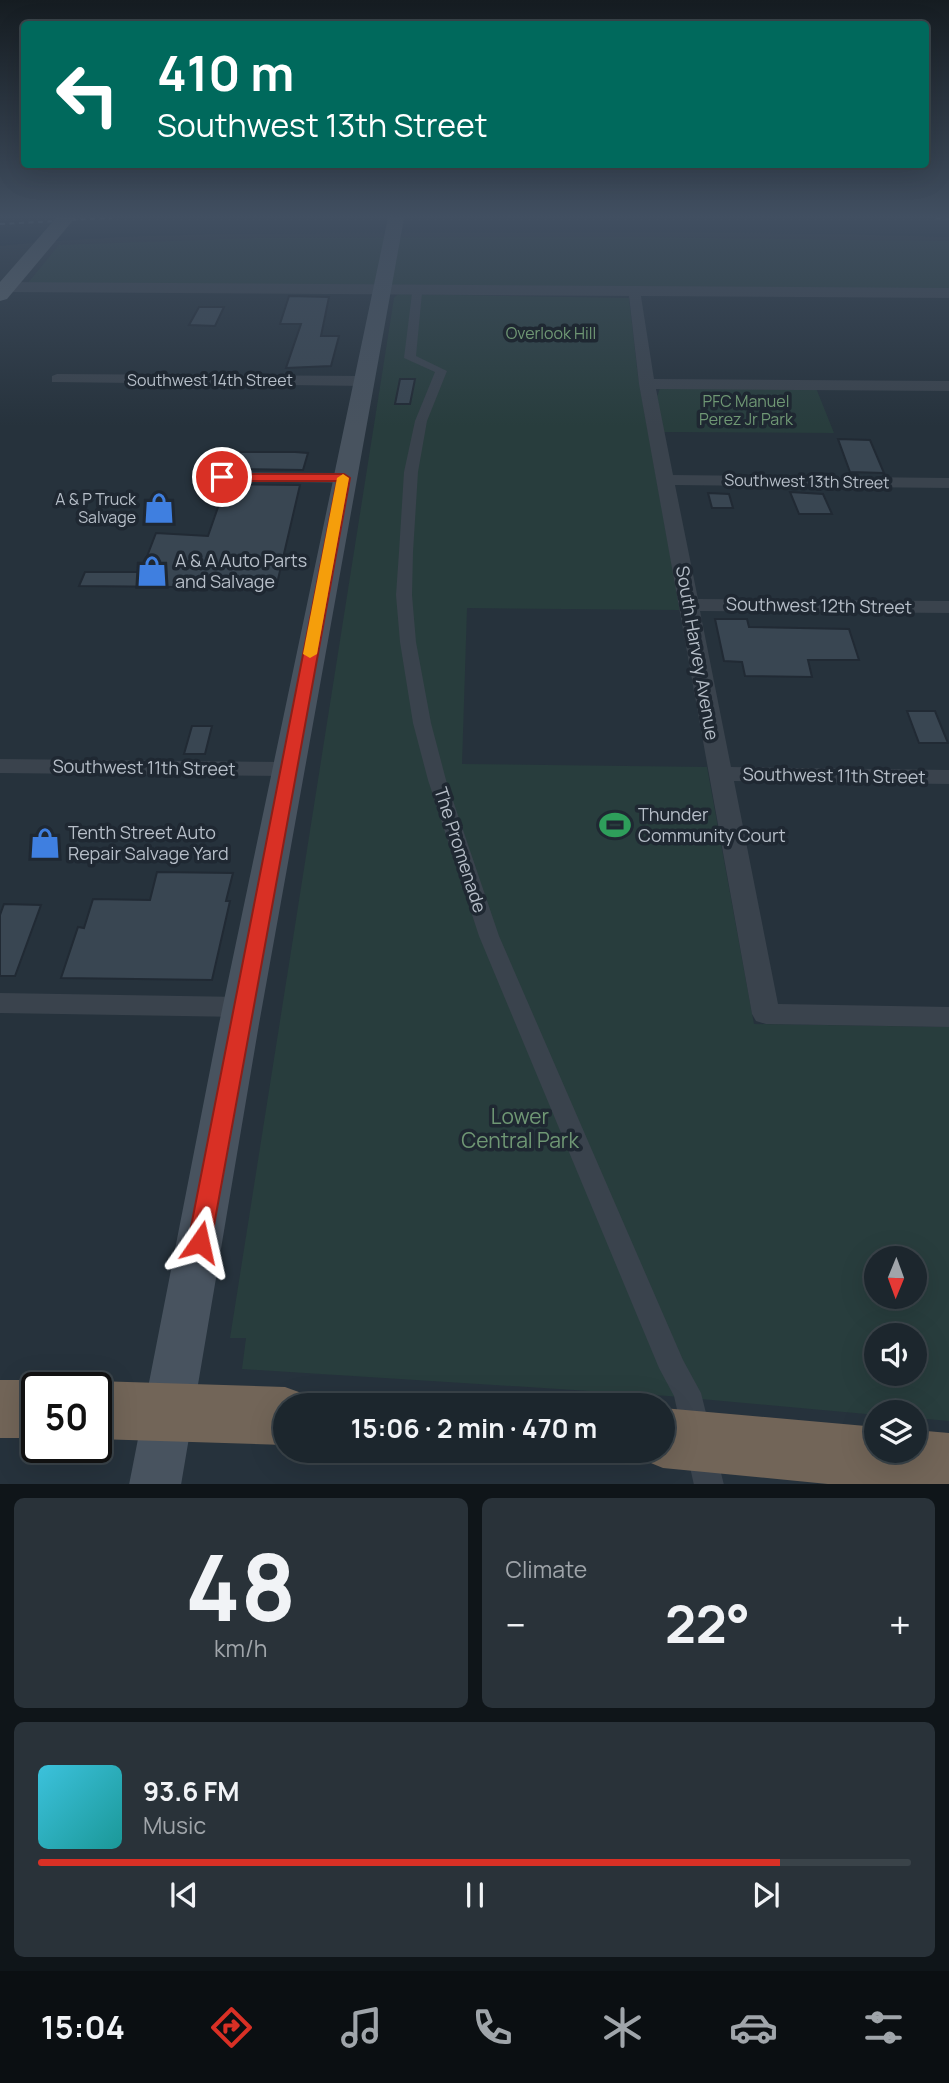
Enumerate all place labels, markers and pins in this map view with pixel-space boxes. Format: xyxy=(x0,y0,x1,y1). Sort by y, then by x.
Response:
pin xyxy=(192,447,252,507)
place label: A & P Truck Salvage xyxy=(55,488,137,528)
shop icon: A & P Truck Salvage xyxy=(142,491,176,525)
place label: A & A Auto Parts and Salvage xyxy=(175,548,307,593)
shop icon: A & A Auto Parts and Salvage xyxy=(135,554,169,588)
place label: Thunder Community Court xyxy=(638,802,786,847)
sports icon: Thunder Community Court xyxy=(598,808,632,842)
place label: Tenth Street Auto Repair Salvage Yard xyxy=(68,820,229,865)
shop icon: Tenth Street Auto Repair Salvage Yard xyxy=(28,826,62,860)

